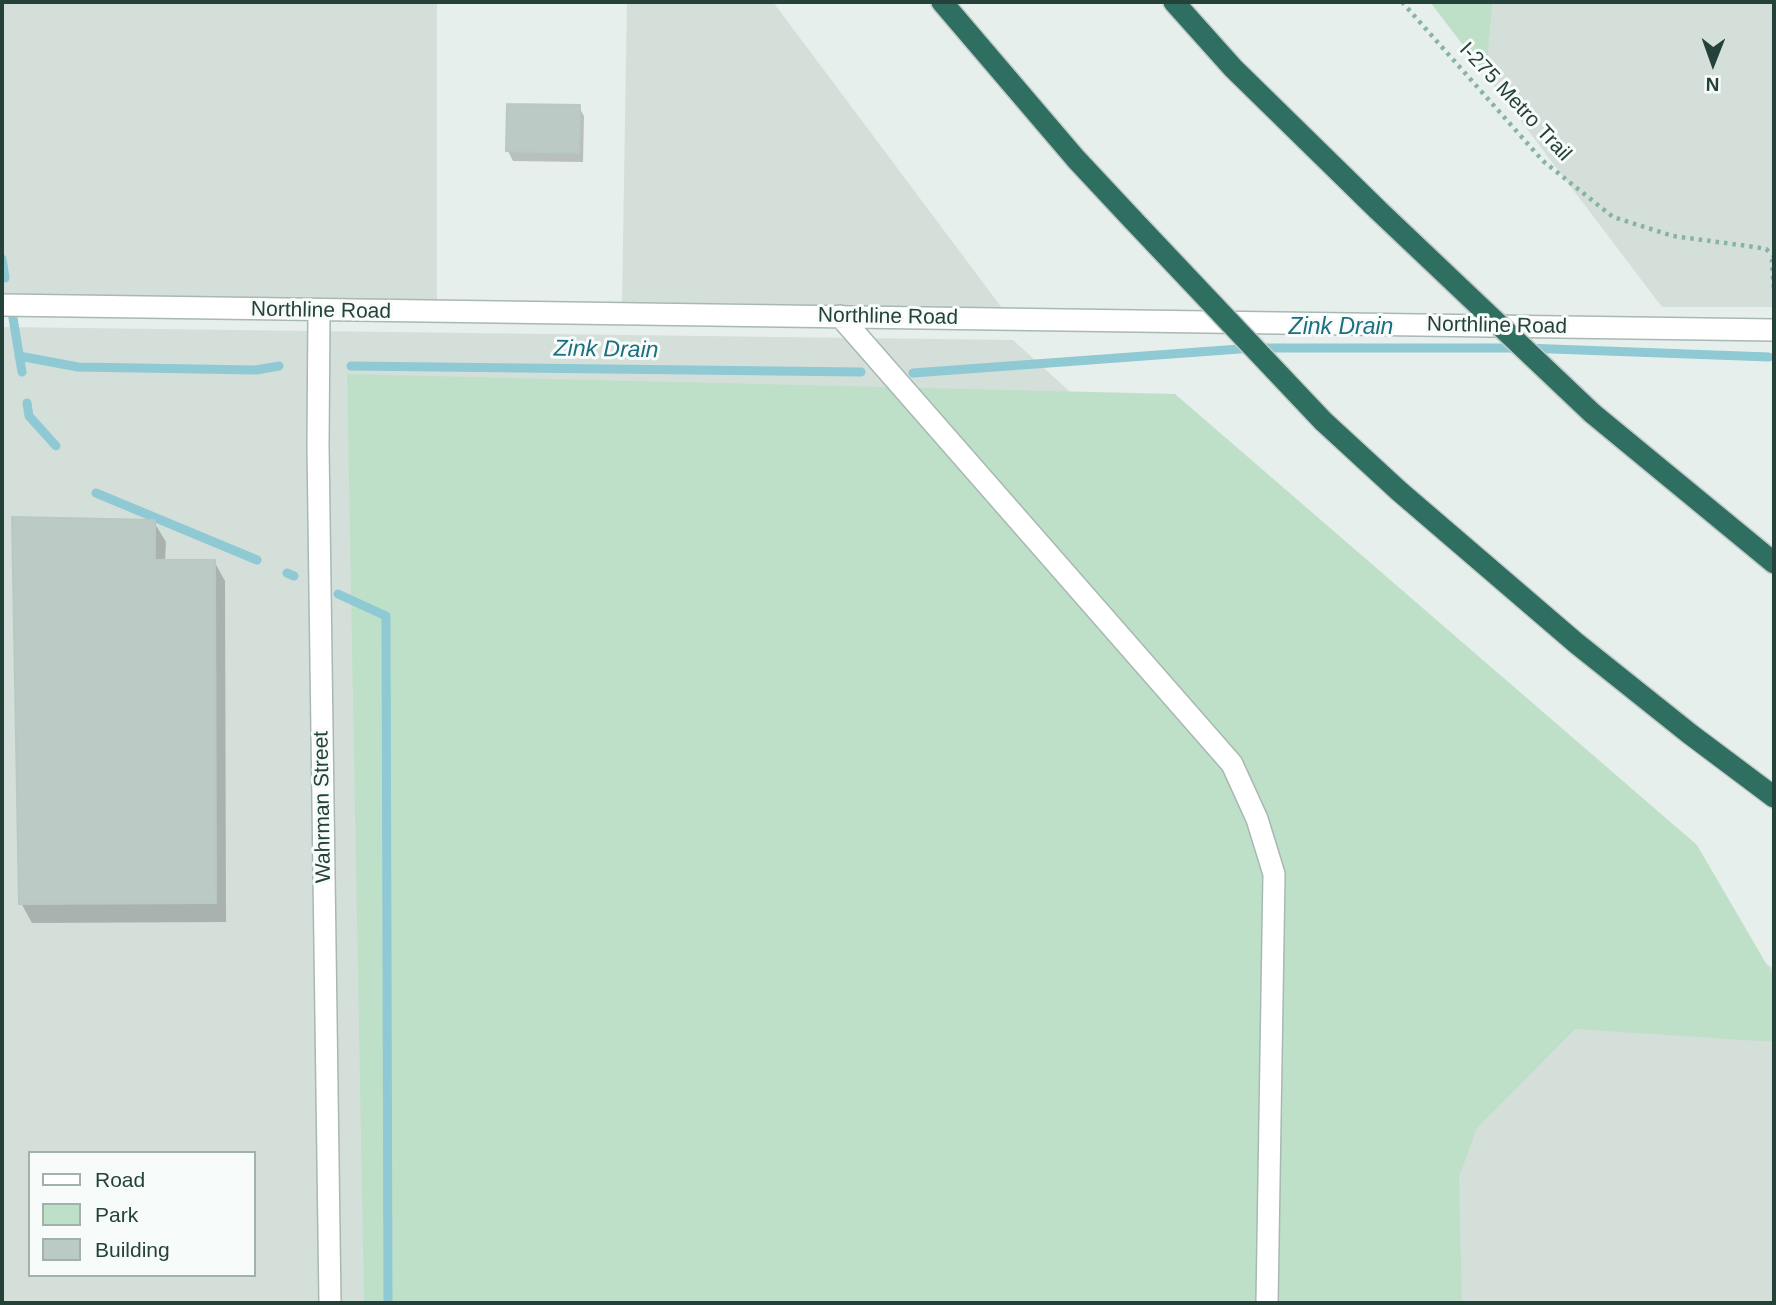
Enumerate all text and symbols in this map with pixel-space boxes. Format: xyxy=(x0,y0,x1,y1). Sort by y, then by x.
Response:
north arrow xyxy=(1678,28,1748,98)
street label: I-275 Metro Trail xyxy=(1454,37,1576,167)
text: N xyxy=(1706,74,1720,95)
street label: Northline Road xyxy=(251,297,391,325)
street label: Northline Road xyxy=(818,303,958,331)
street label: Northline Road xyxy=(1427,312,1567,340)
water label: Zink Drain xyxy=(1289,314,1393,342)
water label: Zink Drain xyxy=(553,335,659,365)
street label: Wahrman Street xyxy=(309,731,337,883)
legend xyxy=(28,1151,256,1277)
text: Road xyxy=(95,1168,145,1191)
text: Park xyxy=(95,1203,138,1226)
text: Building xyxy=(95,1238,170,1261)

